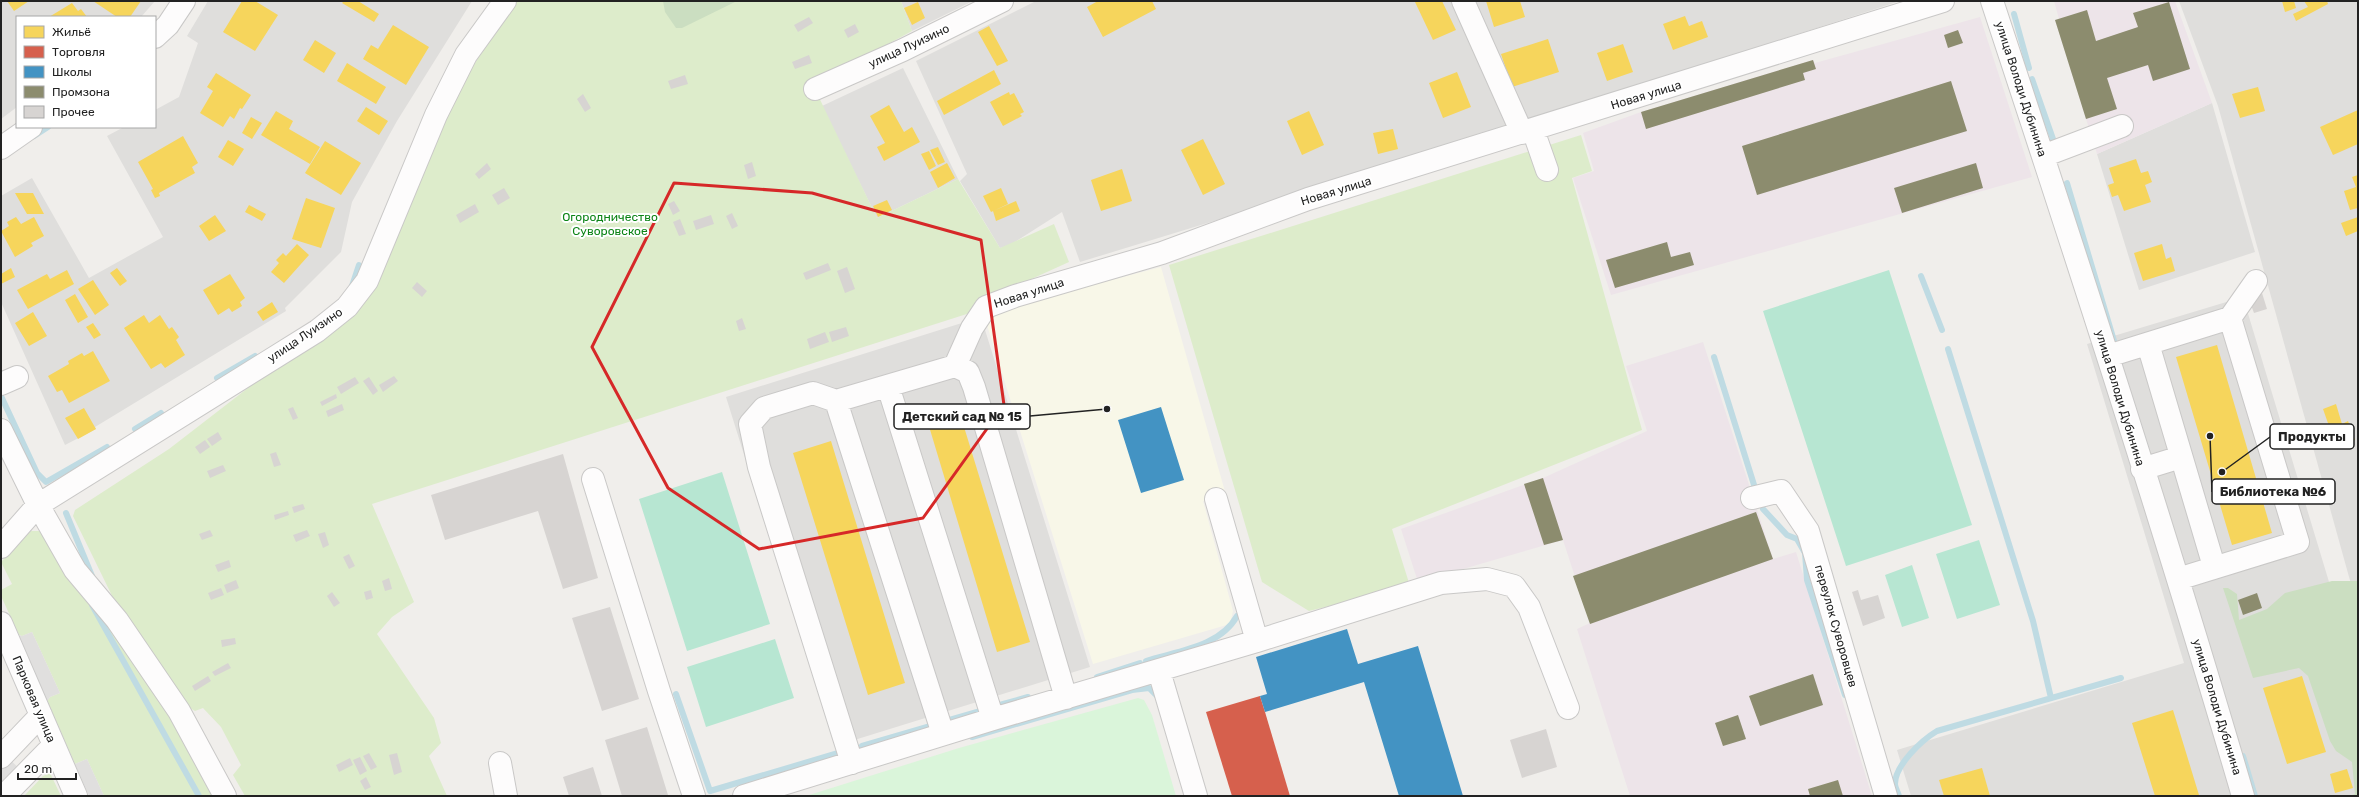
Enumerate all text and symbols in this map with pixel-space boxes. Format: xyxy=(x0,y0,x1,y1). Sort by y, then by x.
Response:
legend xyxy=(16,16,156,128)
street label: улица Володи Дубинина xyxy=(1992,20,2050,158)
street label: улица Луизино xyxy=(866,21,952,71)
text: Жильё xyxy=(52,25,91,39)
text: Торговля xyxy=(52,45,105,59)
text: Школы xyxy=(52,65,92,79)
street label: Новая улица xyxy=(1609,78,1683,112)
text: Промзона xyxy=(52,85,110,99)
text: Прочее xyxy=(52,105,95,119)
street label: Новая улица xyxy=(1299,174,1373,208)
park label: Огородничество Суворовское xyxy=(562,210,658,238)
street label: Новая улица xyxy=(992,275,1066,311)
street label: улица Луизино xyxy=(265,305,345,365)
street label: улица Володи Дубинина xyxy=(2093,328,2147,468)
callout: Детский сад № 15 xyxy=(894,404,1030,429)
text: Детский сад № 15 xyxy=(902,409,1022,424)
callout: Продукты xyxy=(2270,424,2354,449)
text: Продукты xyxy=(2278,429,2346,444)
callout: Библиотека №6 xyxy=(2212,479,2335,504)
text: Библиотека №6 xyxy=(2220,484,2327,499)
street label: переулок Суворовцев xyxy=(1812,563,1860,689)
street label: улица Володи Дубинина xyxy=(2190,637,2244,777)
street label: Парковая улица xyxy=(9,654,59,744)
scale bar xyxy=(18,755,76,781)
text: 20 m xyxy=(24,762,52,776)

